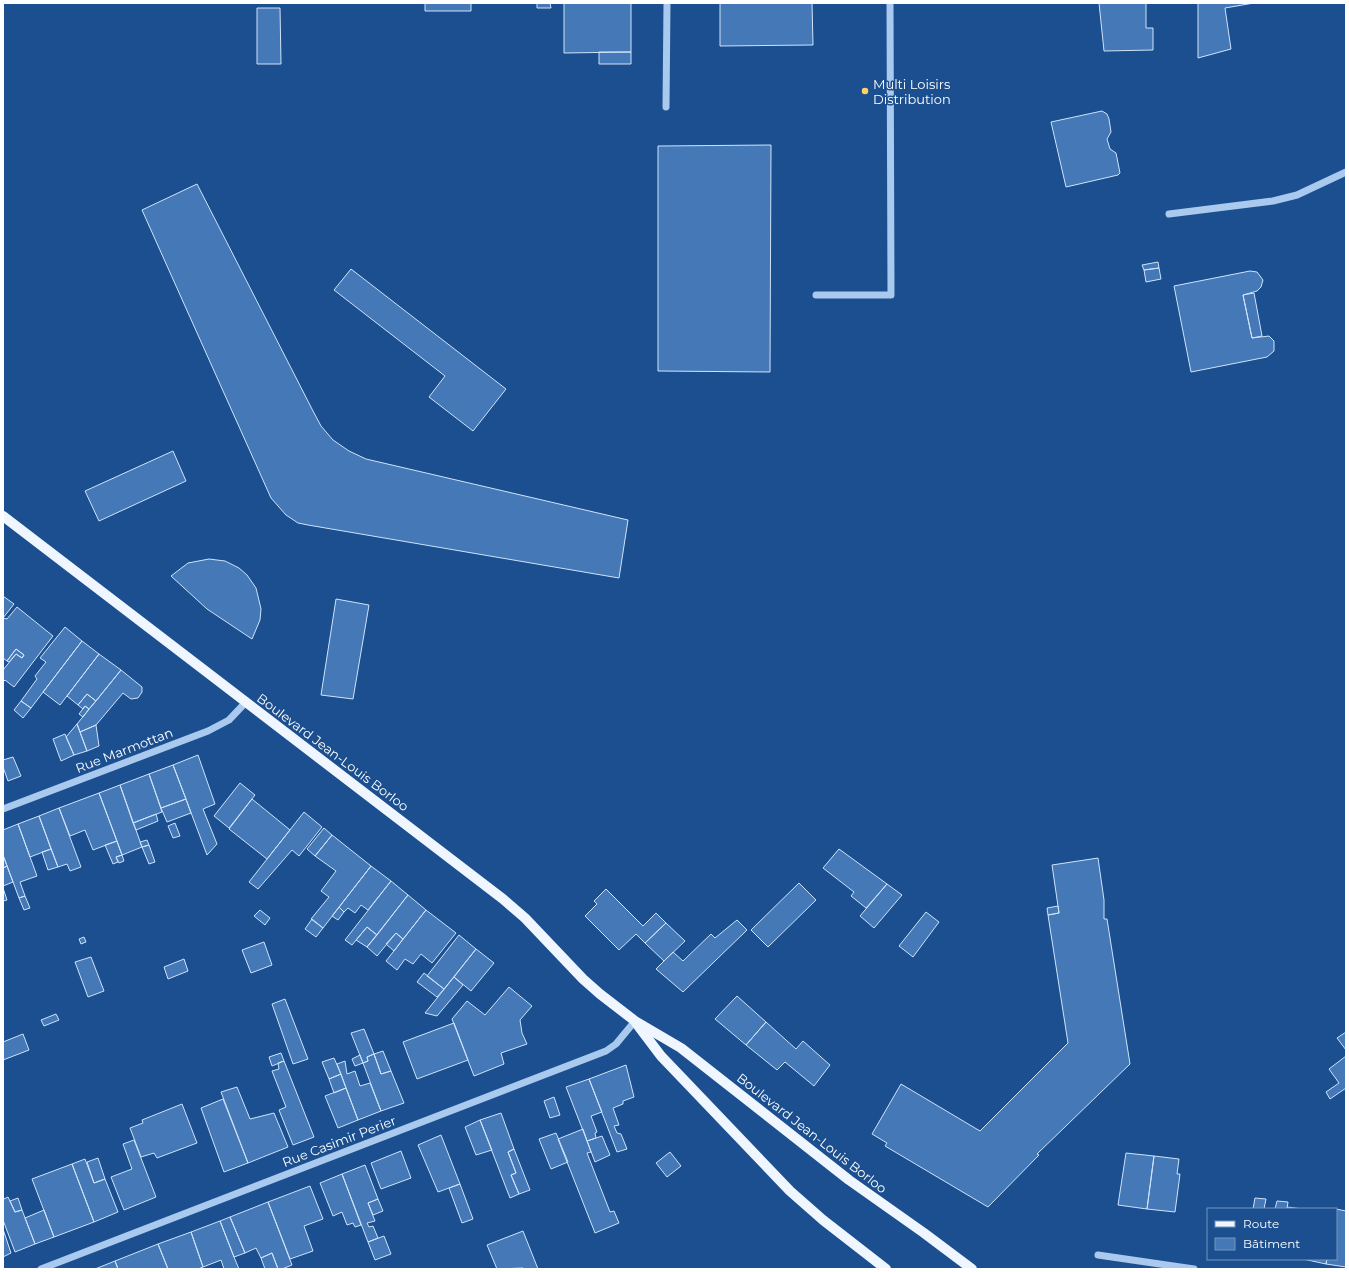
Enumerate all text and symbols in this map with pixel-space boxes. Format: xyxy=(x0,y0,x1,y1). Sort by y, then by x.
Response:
place label: Multi Loisirs Distribution xyxy=(873,76,951,107)
marker: Multi Loisirs Distribution xyxy=(860,86,870,96)
street label: Boulevard Jean-Louis Borloo xyxy=(254,690,412,814)
street label: Rue Marmottan xyxy=(73,724,175,776)
street label: Boulevard Jean-Louis Borloo xyxy=(734,1070,890,1196)
street label: Rue Casimir Perier xyxy=(280,1112,398,1170)
legend xyxy=(1207,1208,1337,1260)
text: Route xyxy=(1243,1216,1279,1231)
text: Bâtiment xyxy=(1243,1236,1300,1251)

